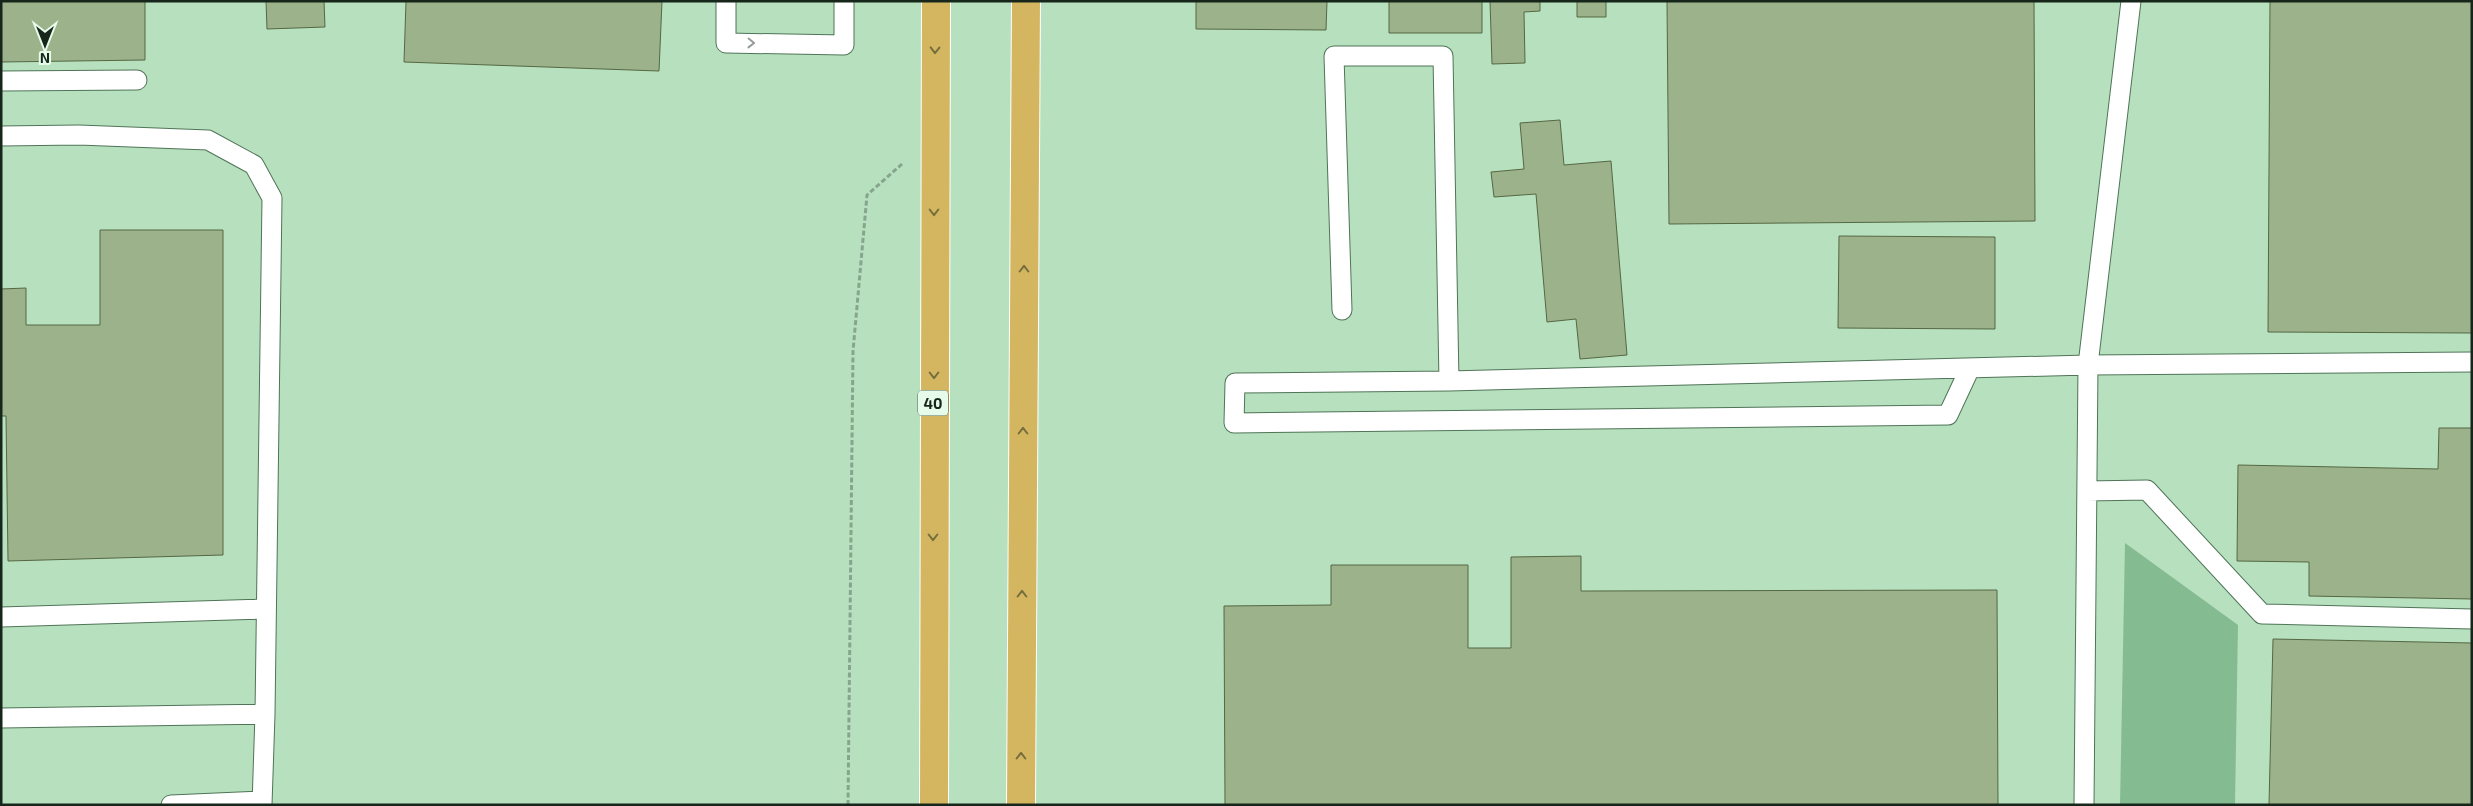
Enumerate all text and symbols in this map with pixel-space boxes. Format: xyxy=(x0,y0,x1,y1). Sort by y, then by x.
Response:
north arrow xyxy=(20,20,70,70)
one-way arrow xyxy=(747,38,755,49)
one-way arrow xyxy=(930,46,940,54)
text: N xyxy=(40,50,50,67)
one-way arrow xyxy=(929,209,939,217)
one-way arrow xyxy=(1019,264,1029,272)
one-way arrow xyxy=(929,372,939,379)
road number: 40 xyxy=(918,390,948,416)
one-way arrow xyxy=(1018,427,1028,434)
one-way arrow xyxy=(928,534,938,542)
one-way arrow xyxy=(1017,589,1027,597)
one-way arrow xyxy=(1016,752,1026,760)

